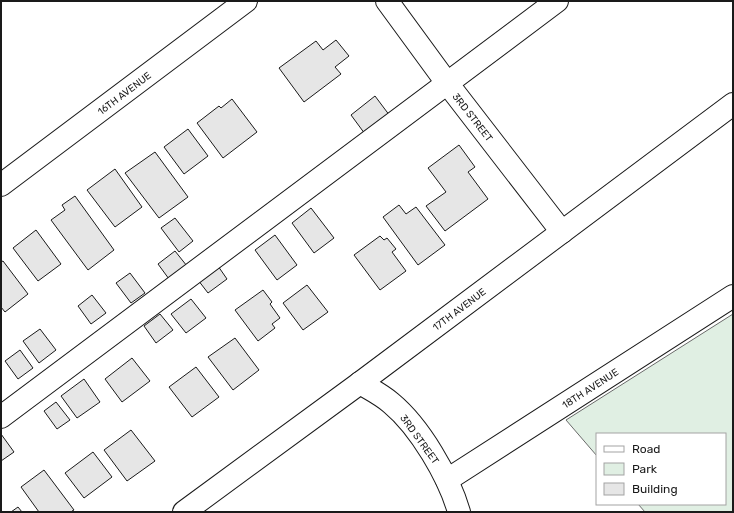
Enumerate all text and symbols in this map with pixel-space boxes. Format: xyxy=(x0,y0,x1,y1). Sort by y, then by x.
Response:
street label: 16TH AVENUE xyxy=(95,70,154,118)
street label: 3RD STREET xyxy=(450,91,495,144)
street label: 17TH AVENUE xyxy=(431,286,489,334)
street label: 18TH AVENUE xyxy=(560,366,621,411)
street label: 3RD STREET xyxy=(397,412,441,467)
legend xyxy=(596,433,726,505)
text: Road xyxy=(632,442,660,456)
text: Park xyxy=(632,462,658,476)
text: Building xyxy=(632,482,678,496)

